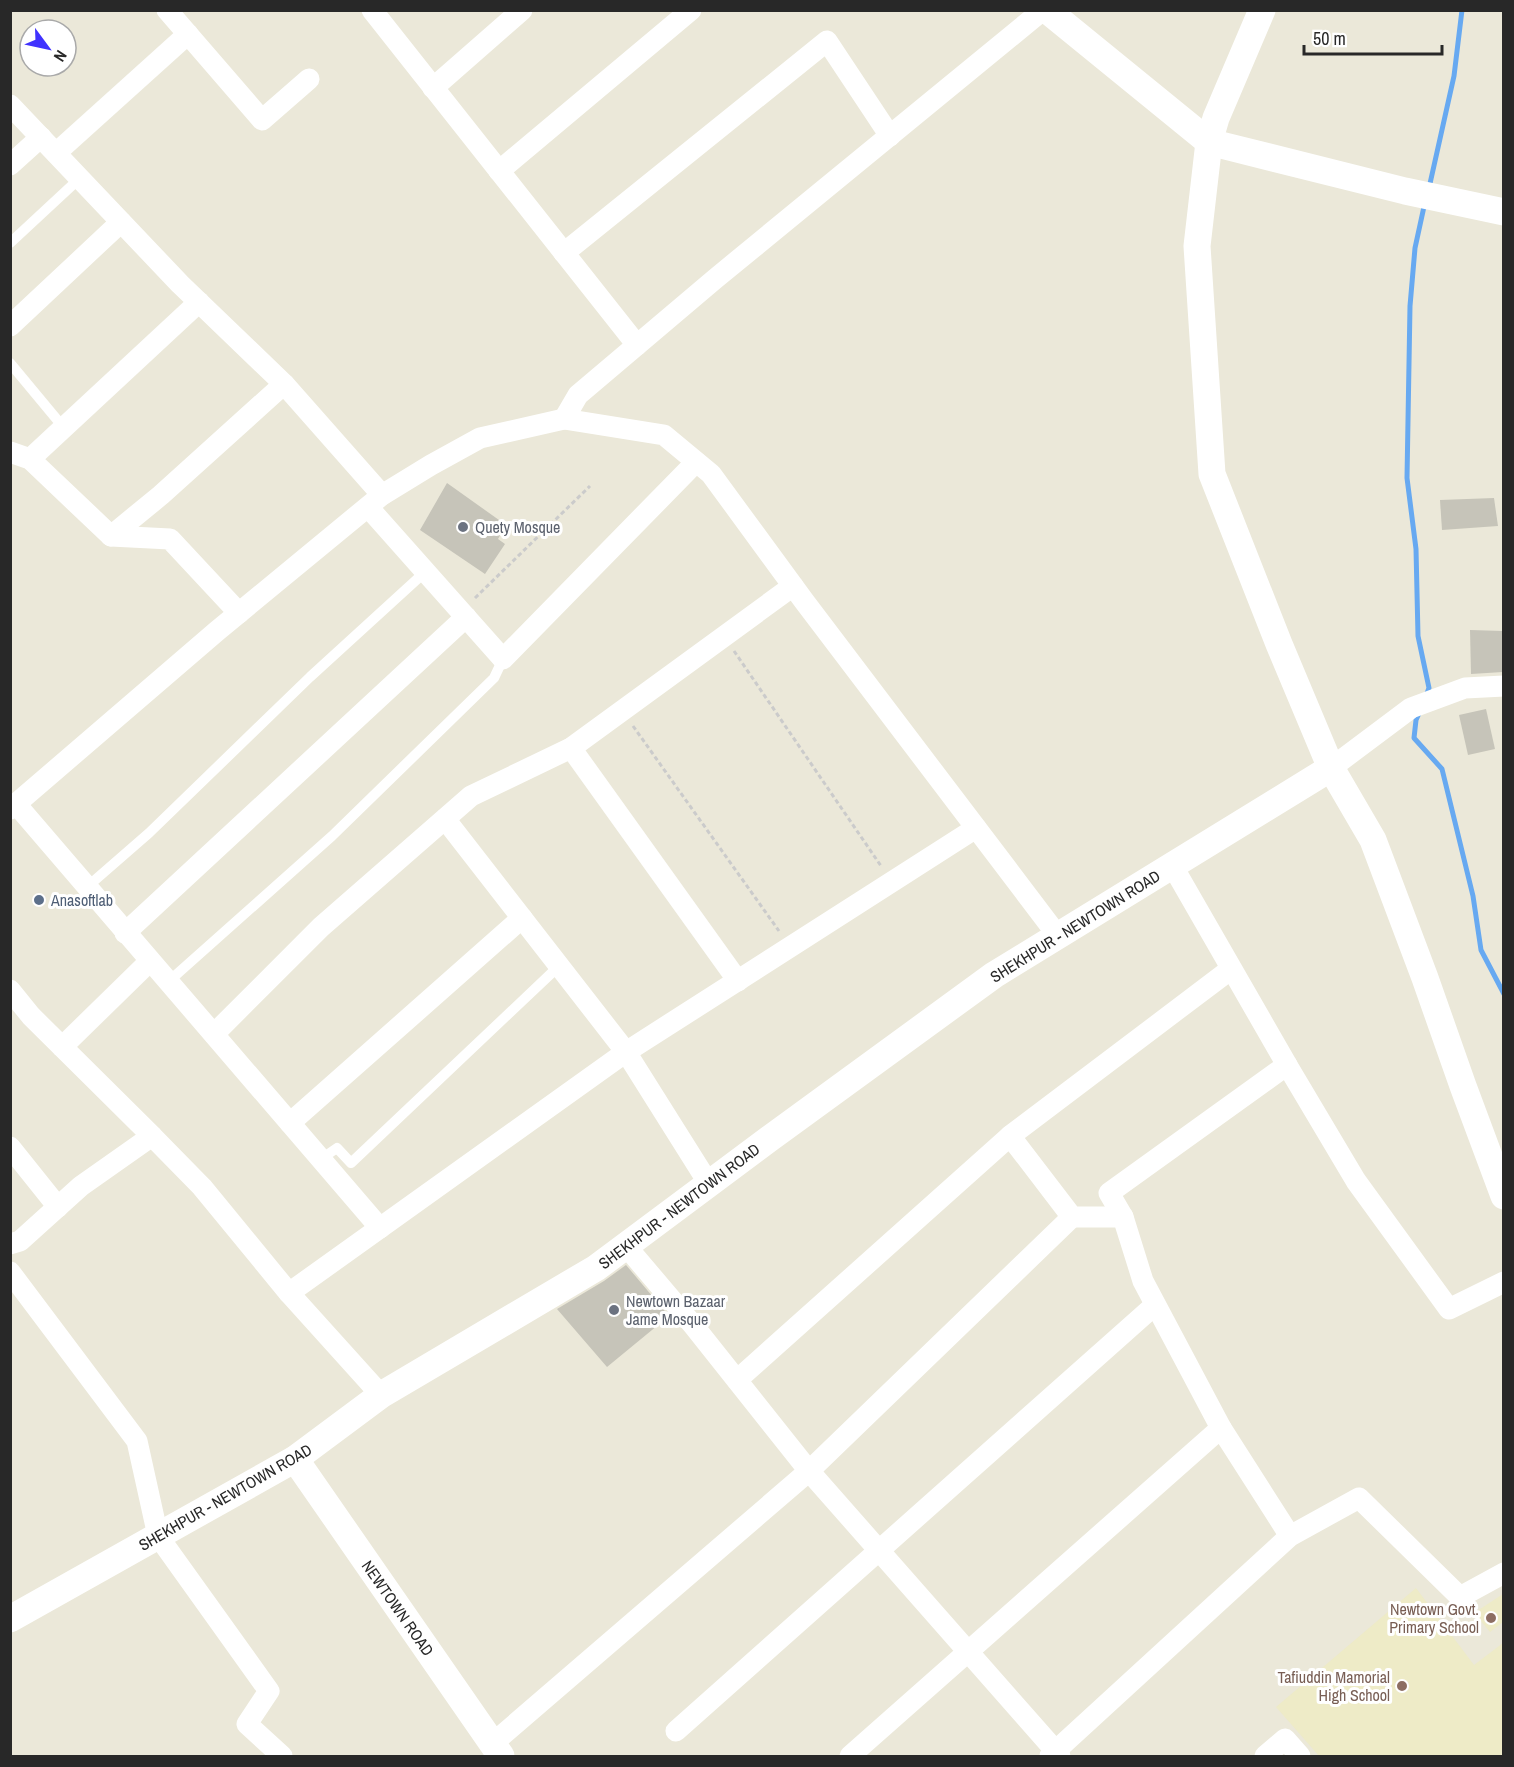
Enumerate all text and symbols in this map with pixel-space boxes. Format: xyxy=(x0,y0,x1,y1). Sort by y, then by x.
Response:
north arrow xyxy=(18,18,78,78)
scale bar xyxy=(1304,18,1442,56)
text: 50 m xyxy=(1313,26,1346,51)
text: N xyxy=(49,46,72,66)
place label: Quety Mosque xyxy=(475,516,560,538)
marker: Quety Mosque xyxy=(456,520,470,534)
street label: SHEKHPUR - NEWTOWN ROAD xyxy=(986,865,1164,987)
place label: Anasoftlab xyxy=(50,889,113,911)
marker: Anasoftlab xyxy=(32,893,46,907)
street label: SHEKHPUR - NEWTOWN ROAD xyxy=(594,1138,764,1274)
place label: Newtown Bazaar Jame Mosque xyxy=(626,1290,726,1330)
marker: Newtown Bazaar Jame Mosque xyxy=(607,1303,621,1317)
street label: SHEKHPUR - NEWTOWN ROAD xyxy=(134,1438,316,1556)
street label: NEWTOWN ROAD xyxy=(357,1556,439,1660)
place label: Newtown Govt. Primary School xyxy=(1389,1598,1479,1638)
marker: Newtown Govt. Primary School xyxy=(1484,1611,1498,1625)
place label: Tafiuddin Mamorial High School xyxy=(1277,1666,1390,1706)
marker: Tafiuddin Mamorial High School xyxy=(1395,1679,1409,1693)

